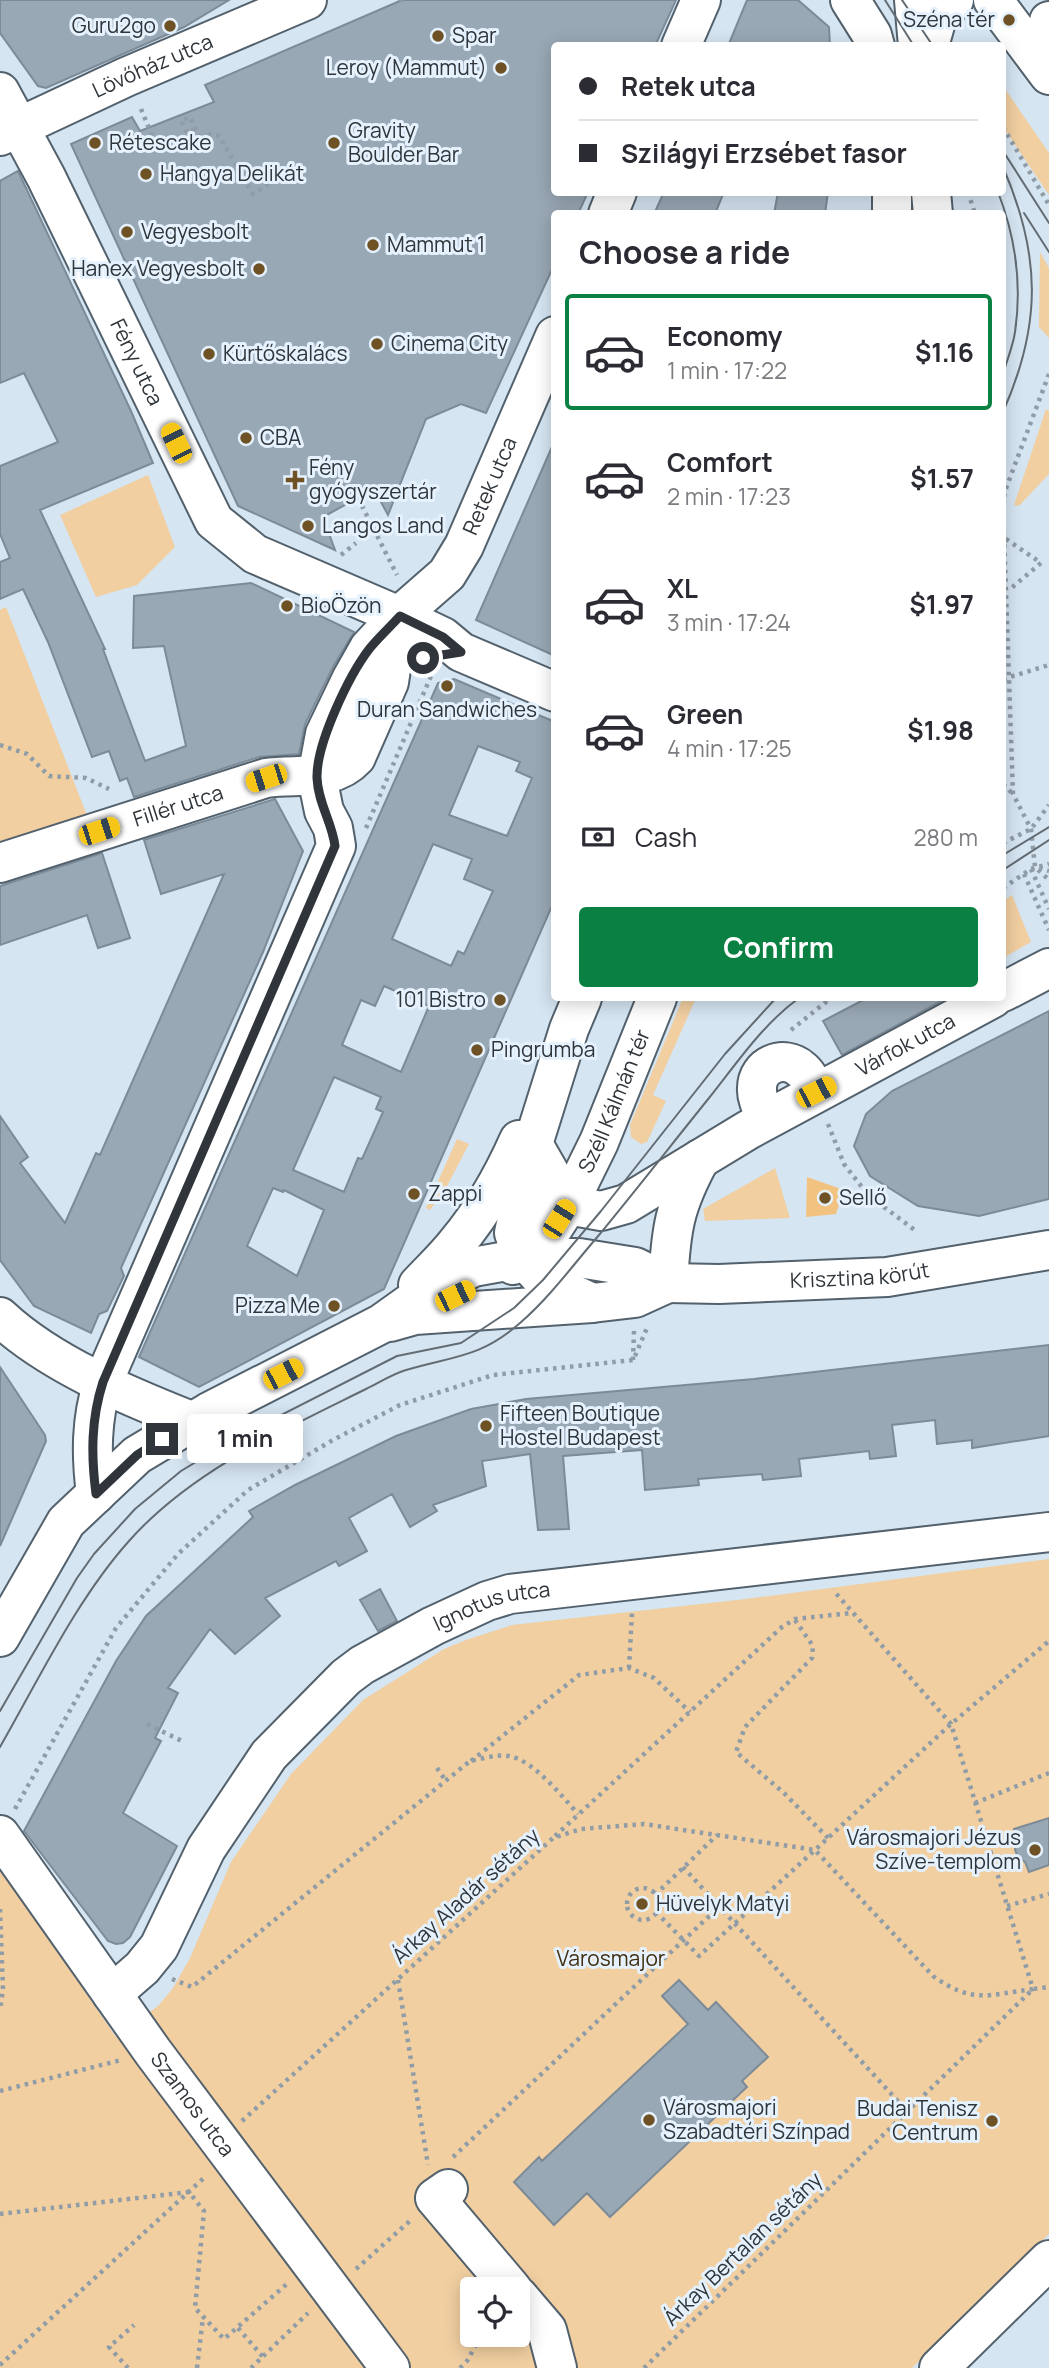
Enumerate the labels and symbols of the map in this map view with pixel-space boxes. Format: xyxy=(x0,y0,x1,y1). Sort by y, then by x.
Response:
place label: Széna tér xyxy=(903,5,995,33)
place label: Guru2go xyxy=(72,11,156,39)
marker: Széna tér xyxy=(1001,12,1017,28)
marker: Guru2go xyxy=(162,18,178,34)
place label: Spar xyxy=(452,21,497,49)
street label: Lövőház utca xyxy=(88,27,217,104)
marker: Spar xyxy=(430,28,446,44)
place label: Leroy (Mammut) xyxy=(326,53,487,81)
marker: Leroy (Mammut) xyxy=(493,60,509,76)
place label: Gravity Boulder Bar xyxy=(348,116,460,168)
place label: Rétescake xyxy=(109,128,212,156)
marker: Rétescake xyxy=(87,135,103,151)
marker: Gravity Boulder Bar xyxy=(326,135,342,151)
place label: Hangya Delikát xyxy=(160,159,304,187)
marker: Hangya Delikát xyxy=(138,166,154,182)
place label: Vegyesbolt xyxy=(141,217,249,245)
marker: Vegyesbolt xyxy=(119,224,135,240)
place label: Mammut 1 xyxy=(387,230,485,258)
marker: Mammut 1 xyxy=(365,237,381,253)
place label: Hanex Vegyesbolt xyxy=(71,254,245,282)
marker: Hanex Vegyesbolt xyxy=(251,261,267,277)
street label: Fény utca xyxy=(104,314,170,410)
place label: Cinema City xyxy=(391,329,508,357)
marker: Cinema City xyxy=(369,336,385,352)
place label: Kürtőskalács xyxy=(223,339,347,367)
marker: Kürtőskalács xyxy=(201,346,217,362)
car xyxy=(158,420,195,466)
place label: CBA xyxy=(260,423,301,451)
marker: CBA xyxy=(238,430,254,446)
street label: Retek utca xyxy=(456,432,523,539)
place label: Fény gyógyszertár xyxy=(309,453,437,505)
marker: Fény gyógyszertár xyxy=(287,472,303,488)
place label: Langos Land xyxy=(322,511,444,539)
marker: Langos Land xyxy=(300,518,316,534)
place label: BioÖzön xyxy=(301,591,382,619)
marker: BioÖzön xyxy=(279,598,295,614)
route start xyxy=(407,642,439,674)
marker: Duran Sandwiches xyxy=(439,678,455,694)
place label: Duran Sandwiches xyxy=(357,695,537,723)
car xyxy=(243,762,290,794)
street label: Fillér utca xyxy=(129,778,226,833)
car xyxy=(76,815,123,847)
place label: 101 Bistro xyxy=(396,985,486,1013)
marker: 101 Bistro xyxy=(492,992,508,1008)
street label: Várfok utca xyxy=(851,1006,960,1082)
street label: Széll Kálmán tér xyxy=(571,1025,656,1177)
place label: Pingrumba xyxy=(491,1035,595,1063)
marker: Pingrumba xyxy=(469,1042,485,1058)
car xyxy=(793,1073,840,1111)
place label: Zappi xyxy=(428,1179,482,1207)
place label: Sellő xyxy=(839,1183,886,1211)
marker: Zappi xyxy=(406,1186,422,1202)
marker: Sellő xyxy=(817,1190,833,1206)
car xyxy=(539,1196,580,1242)
street label: Krisztina körút xyxy=(789,1255,931,1294)
car xyxy=(432,1277,479,1315)
place label: Pizza Me xyxy=(235,1291,320,1319)
marker: Pizza Me xyxy=(326,1298,342,1314)
car xyxy=(260,1355,307,1393)
place label: Fifteen Boutique Hostel Budapest xyxy=(500,1399,661,1451)
callout: 1 min xyxy=(186,1414,302,1464)
marker: Fifteen Boutique Hostel Budapest xyxy=(478,1418,494,1434)
route end xyxy=(146,1423,178,1455)
street label: Ignotus utca xyxy=(428,1574,552,1637)
street label: Árkay Aladár sétány xyxy=(385,1821,545,1969)
place label: Városmajori Jézus Szíve-templom xyxy=(846,1823,1021,1875)
marker: Városmajori Jézus Szíve-templom xyxy=(1027,1842,1043,1858)
place label: Hüvelyk Matyi xyxy=(656,1889,789,1917)
marker: Hüvelyk Matyi xyxy=(634,1896,650,1912)
park label: Városmajor xyxy=(557,1944,666,1972)
street label: Szamos utca xyxy=(145,2046,242,2162)
place label: Városmajori Szabadtéri Színpad xyxy=(663,2093,850,2145)
place label: Budai Tenisz Centrum xyxy=(857,2094,978,2146)
marker: Városmajori Szabadtéri Színpad xyxy=(641,2112,657,2128)
marker: Budai Tenisz Centrum xyxy=(984,2113,1000,2129)
street label: Árkay Bertalan sétány xyxy=(657,2165,828,2331)

